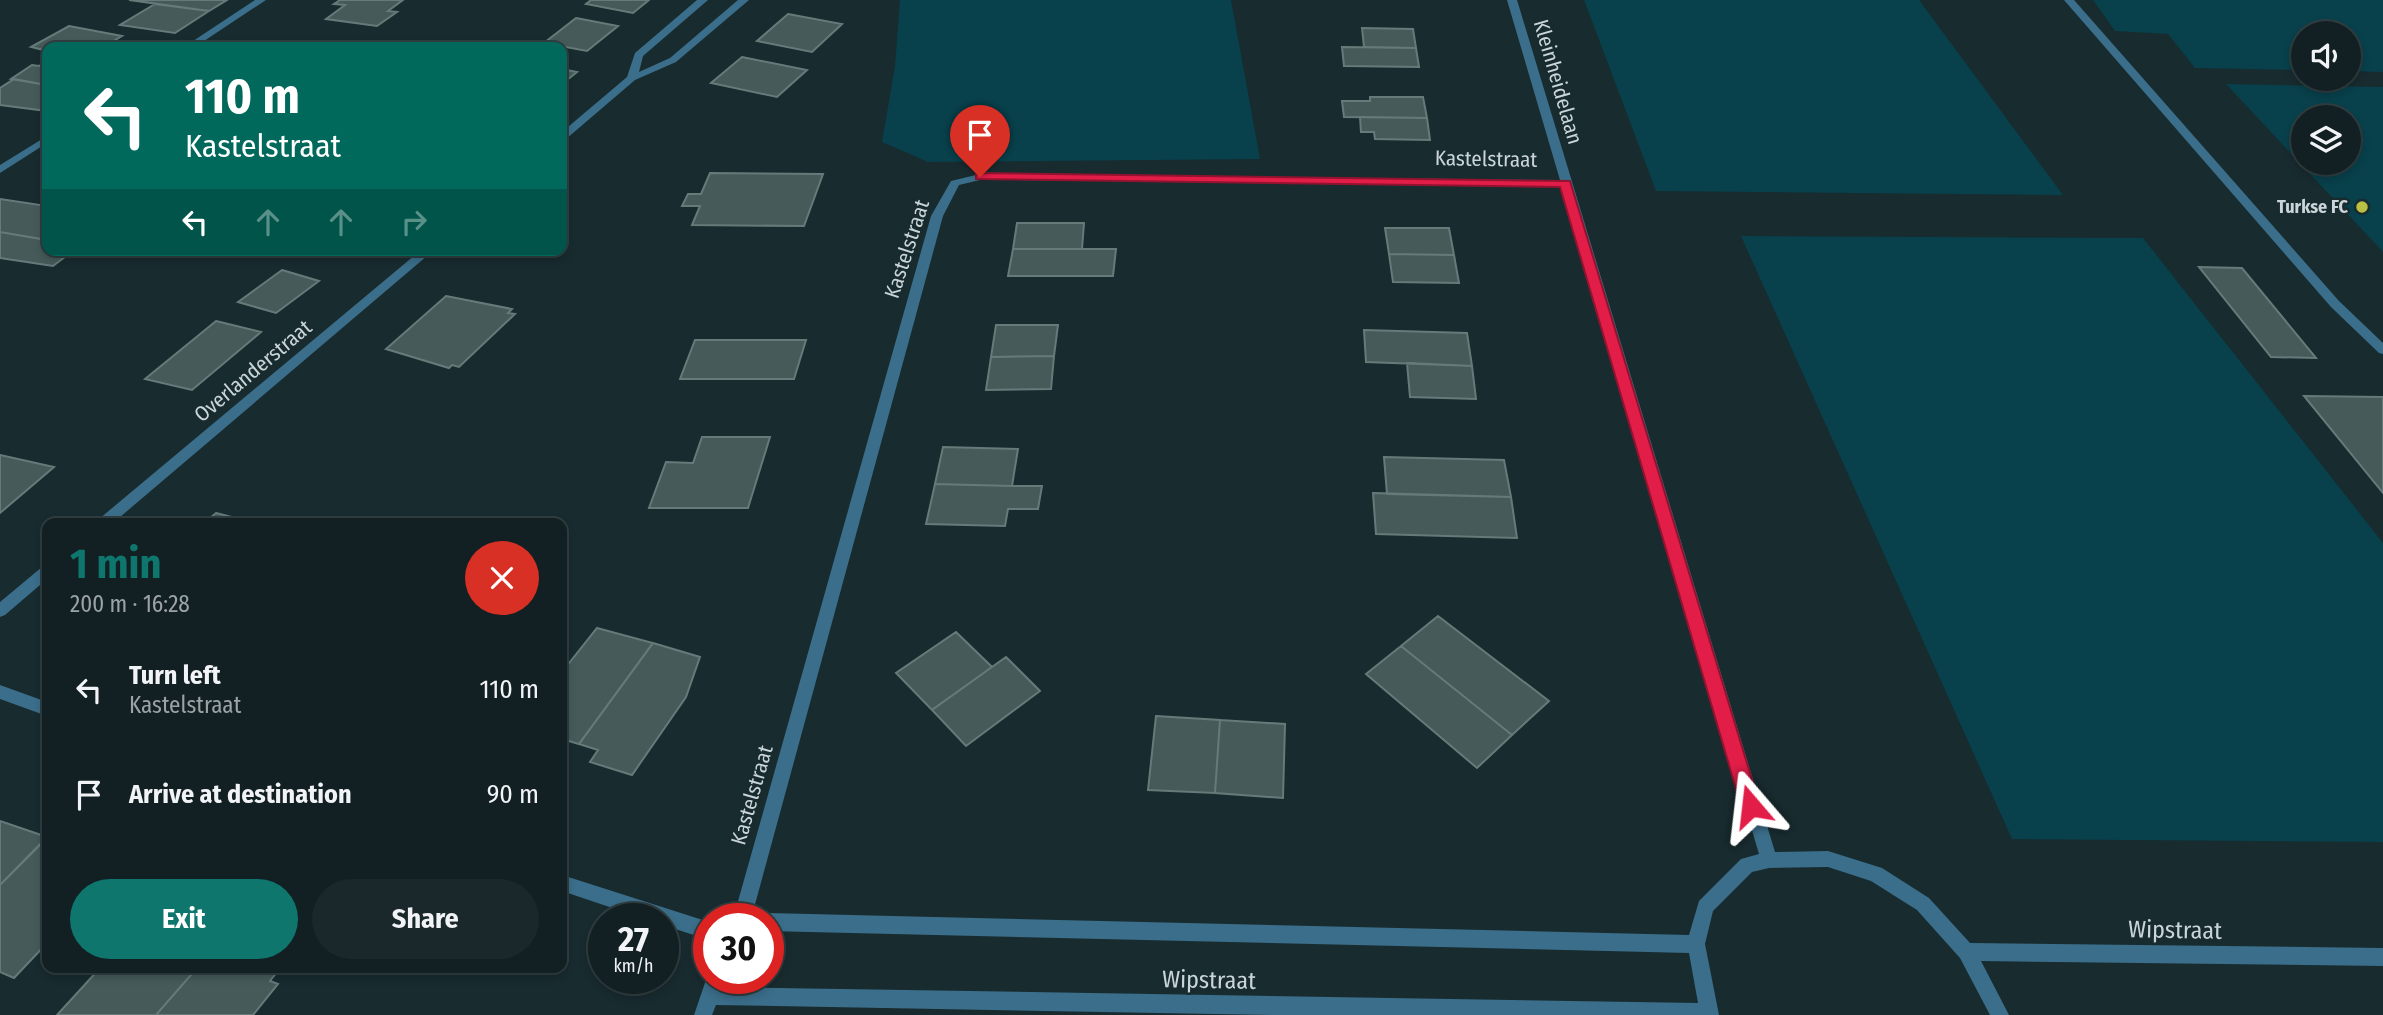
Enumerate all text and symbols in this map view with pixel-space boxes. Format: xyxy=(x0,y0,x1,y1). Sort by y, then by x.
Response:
street label: Kleinheidelaan xyxy=(1528,17,1588,147)
map controls xyxy=(2291,21,2361,175)
button: sound xyxy=(2291,21,2361,91)
text: 110 m xyxy=(185,67,300,126)
icon: left xyxy=(70,70,161,161)
pin xyxy=(950,105,1010,177)
button: layers xyxy=(2291,105,2361,175)
icon: arrive xyxy=(961,116,999,154)
text: Kastelstraat xyxy=(185,127,341,165)
street label: Kastelstraat xyxy=(1435,145,1538,173)
street label: Kastelstraat xyxy=(879,196,935,302)
place label: Turkse FC xyxy=(2277,196,2349,218)
marker: Turkse FC xyxy=(2354,199,2370,215)
icon: left xyxy=(176,203,214,241)
icon: ahead xyxy=(249,203,287,241)
icon: ahead xyxy=(322,203,360,241)
icon: right xyxy=(395,203,433,241)
street label: Overlanderstraat xyxy=(189,314,317,428)
text: 1 min xyxy=(70,539,161,589)
button: close xyxy=(465,541,539,615)
text: 200 m · 16:28 xyxy=(70,590,190,618)
text: Turn left xyxy=(129,660,221,691)
icon: left xyxy=(70,671,108,709)
text: 110 m xyxy=(479,674,539,705)
text: Kastelstraat xyxy=(129,691,241,719)
street label: Kastelstraat xyxy=(725,742,779,848)
position arrow xyxy=(1714,769,1788,843)
icon: arrive xyxy=(70,776,108,814)
text: Arrive at destination xyxy=(129,779,352,810)
text: 90 m xyxy=(487,779,539,810)
button: Exit xyxy=(70,879,298,959)
button: Share xyxy=(312,879,539,959)
speed limit sign: 30 xyxy=(693,903,784,994)
street label: Wipstraat xyxy=(2128,915,2222,945)
text: 27 xyxy=(618,918,649,960)
text: km/h xyxy=(613,955,654,977)
street label: Wipstraat xyxy=(1162,965,1256,995)

